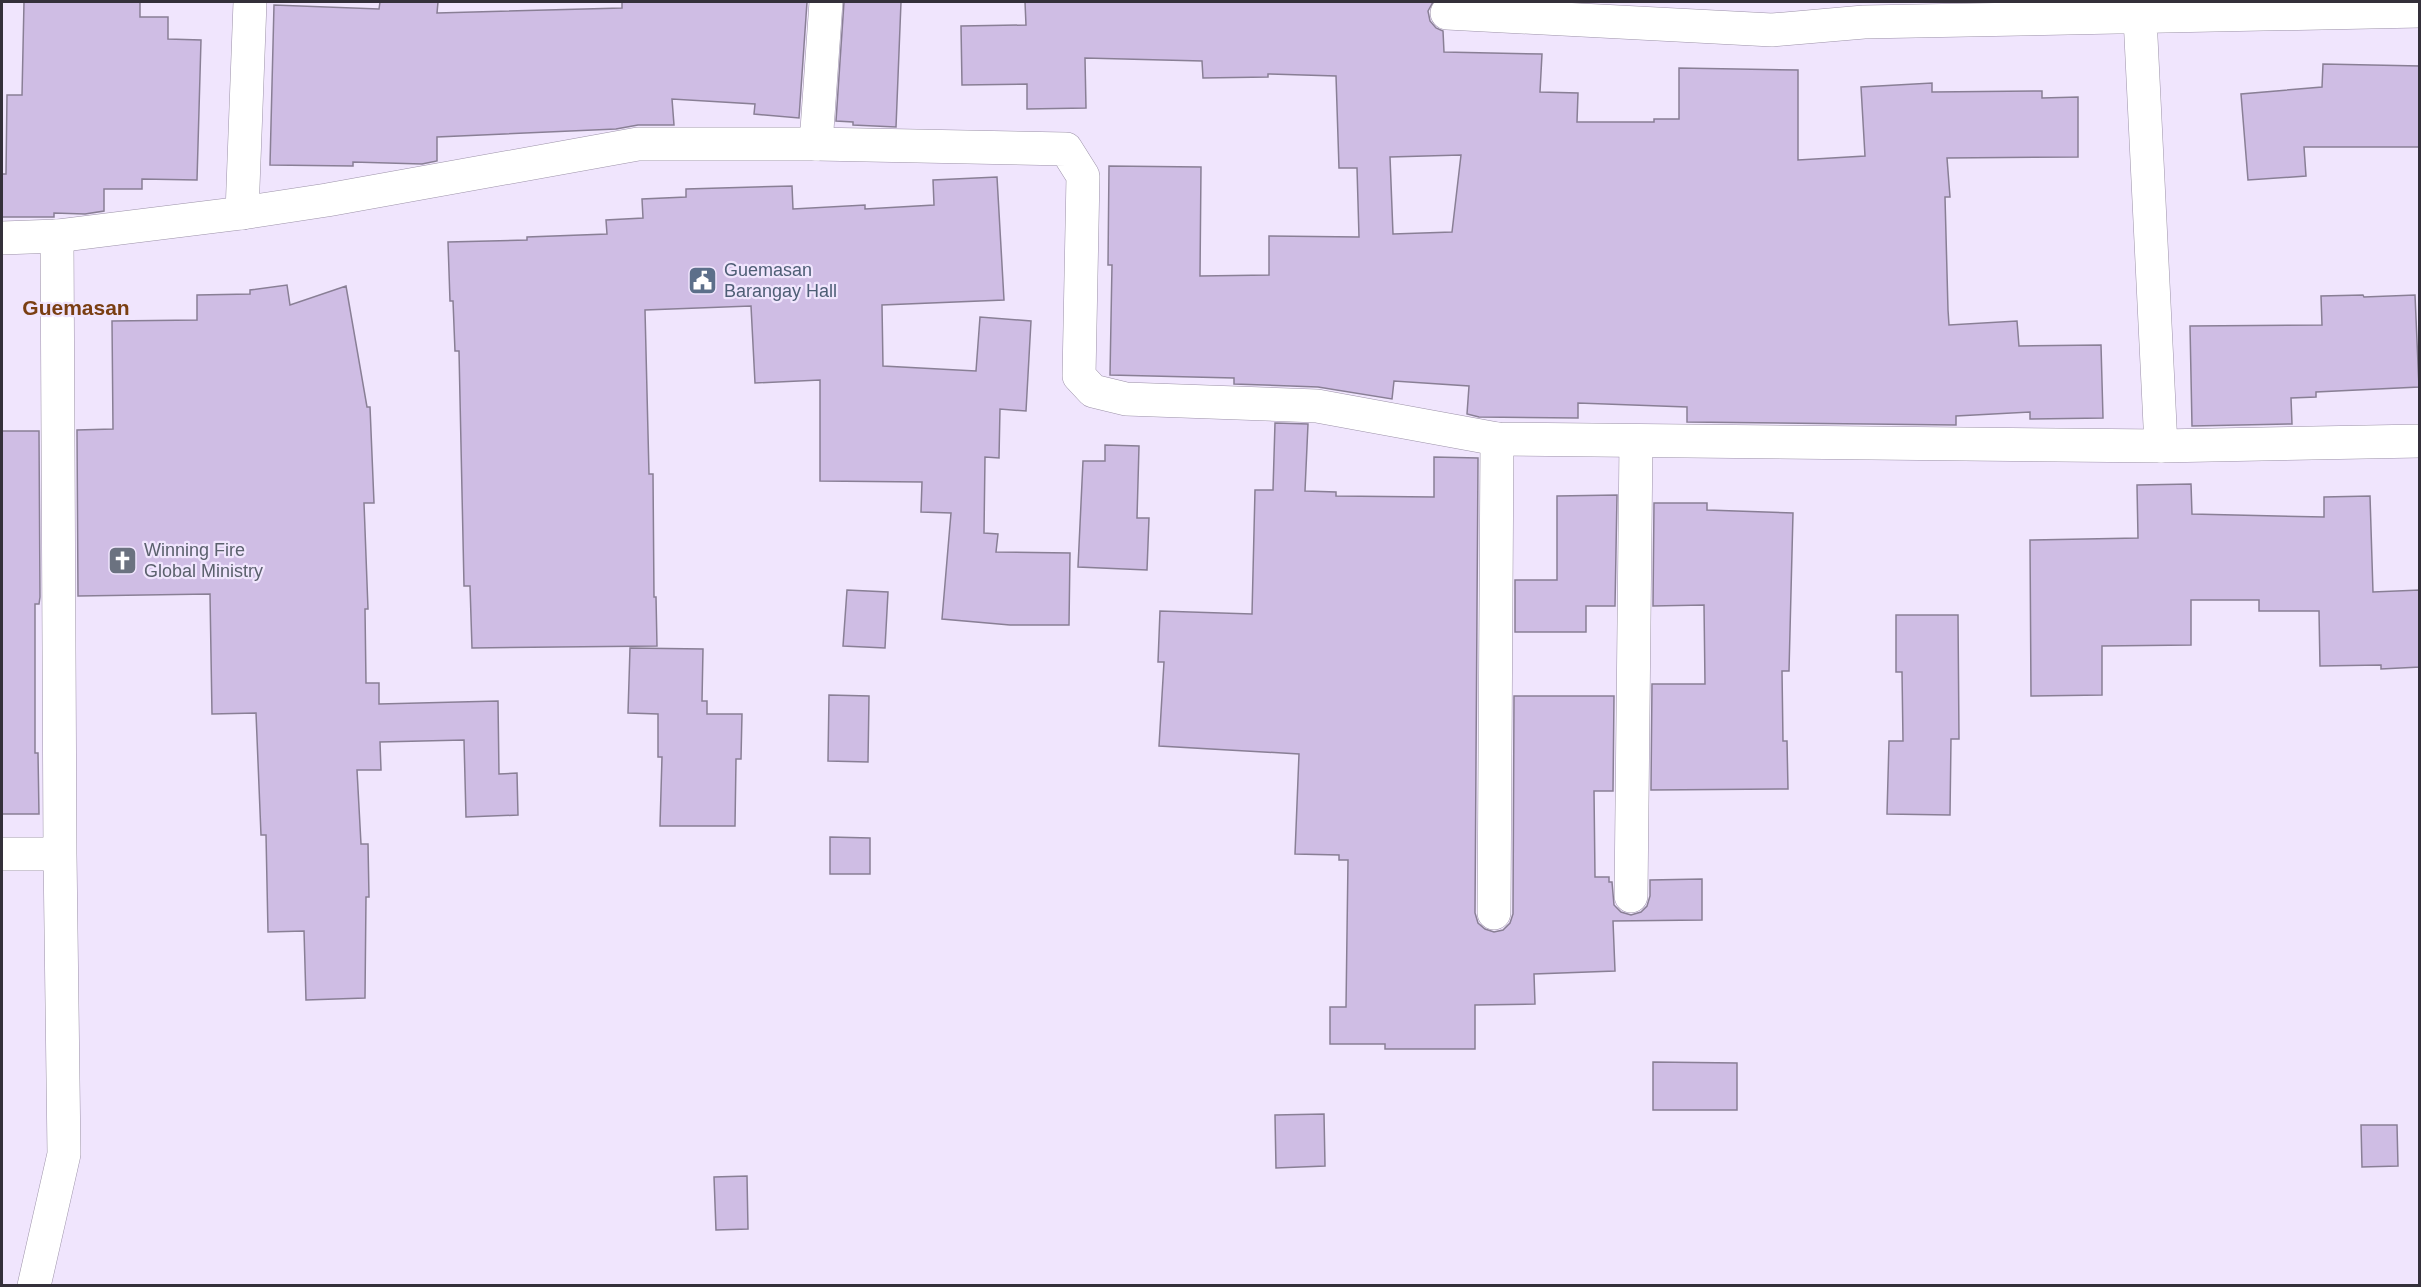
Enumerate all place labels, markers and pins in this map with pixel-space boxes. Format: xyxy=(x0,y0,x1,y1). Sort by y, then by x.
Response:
place label: Guemasan Barangay Hall xyxy=(724,260,837,301)
public building icon: Guemasan Barangay Hall xyxy=(687,264,719,296)
place label: Winning Fire Global Ministry xyxy=(144,540,263,581)
church icon: Winning Fire Global Ministry xyxy=(107,544,139,576)

